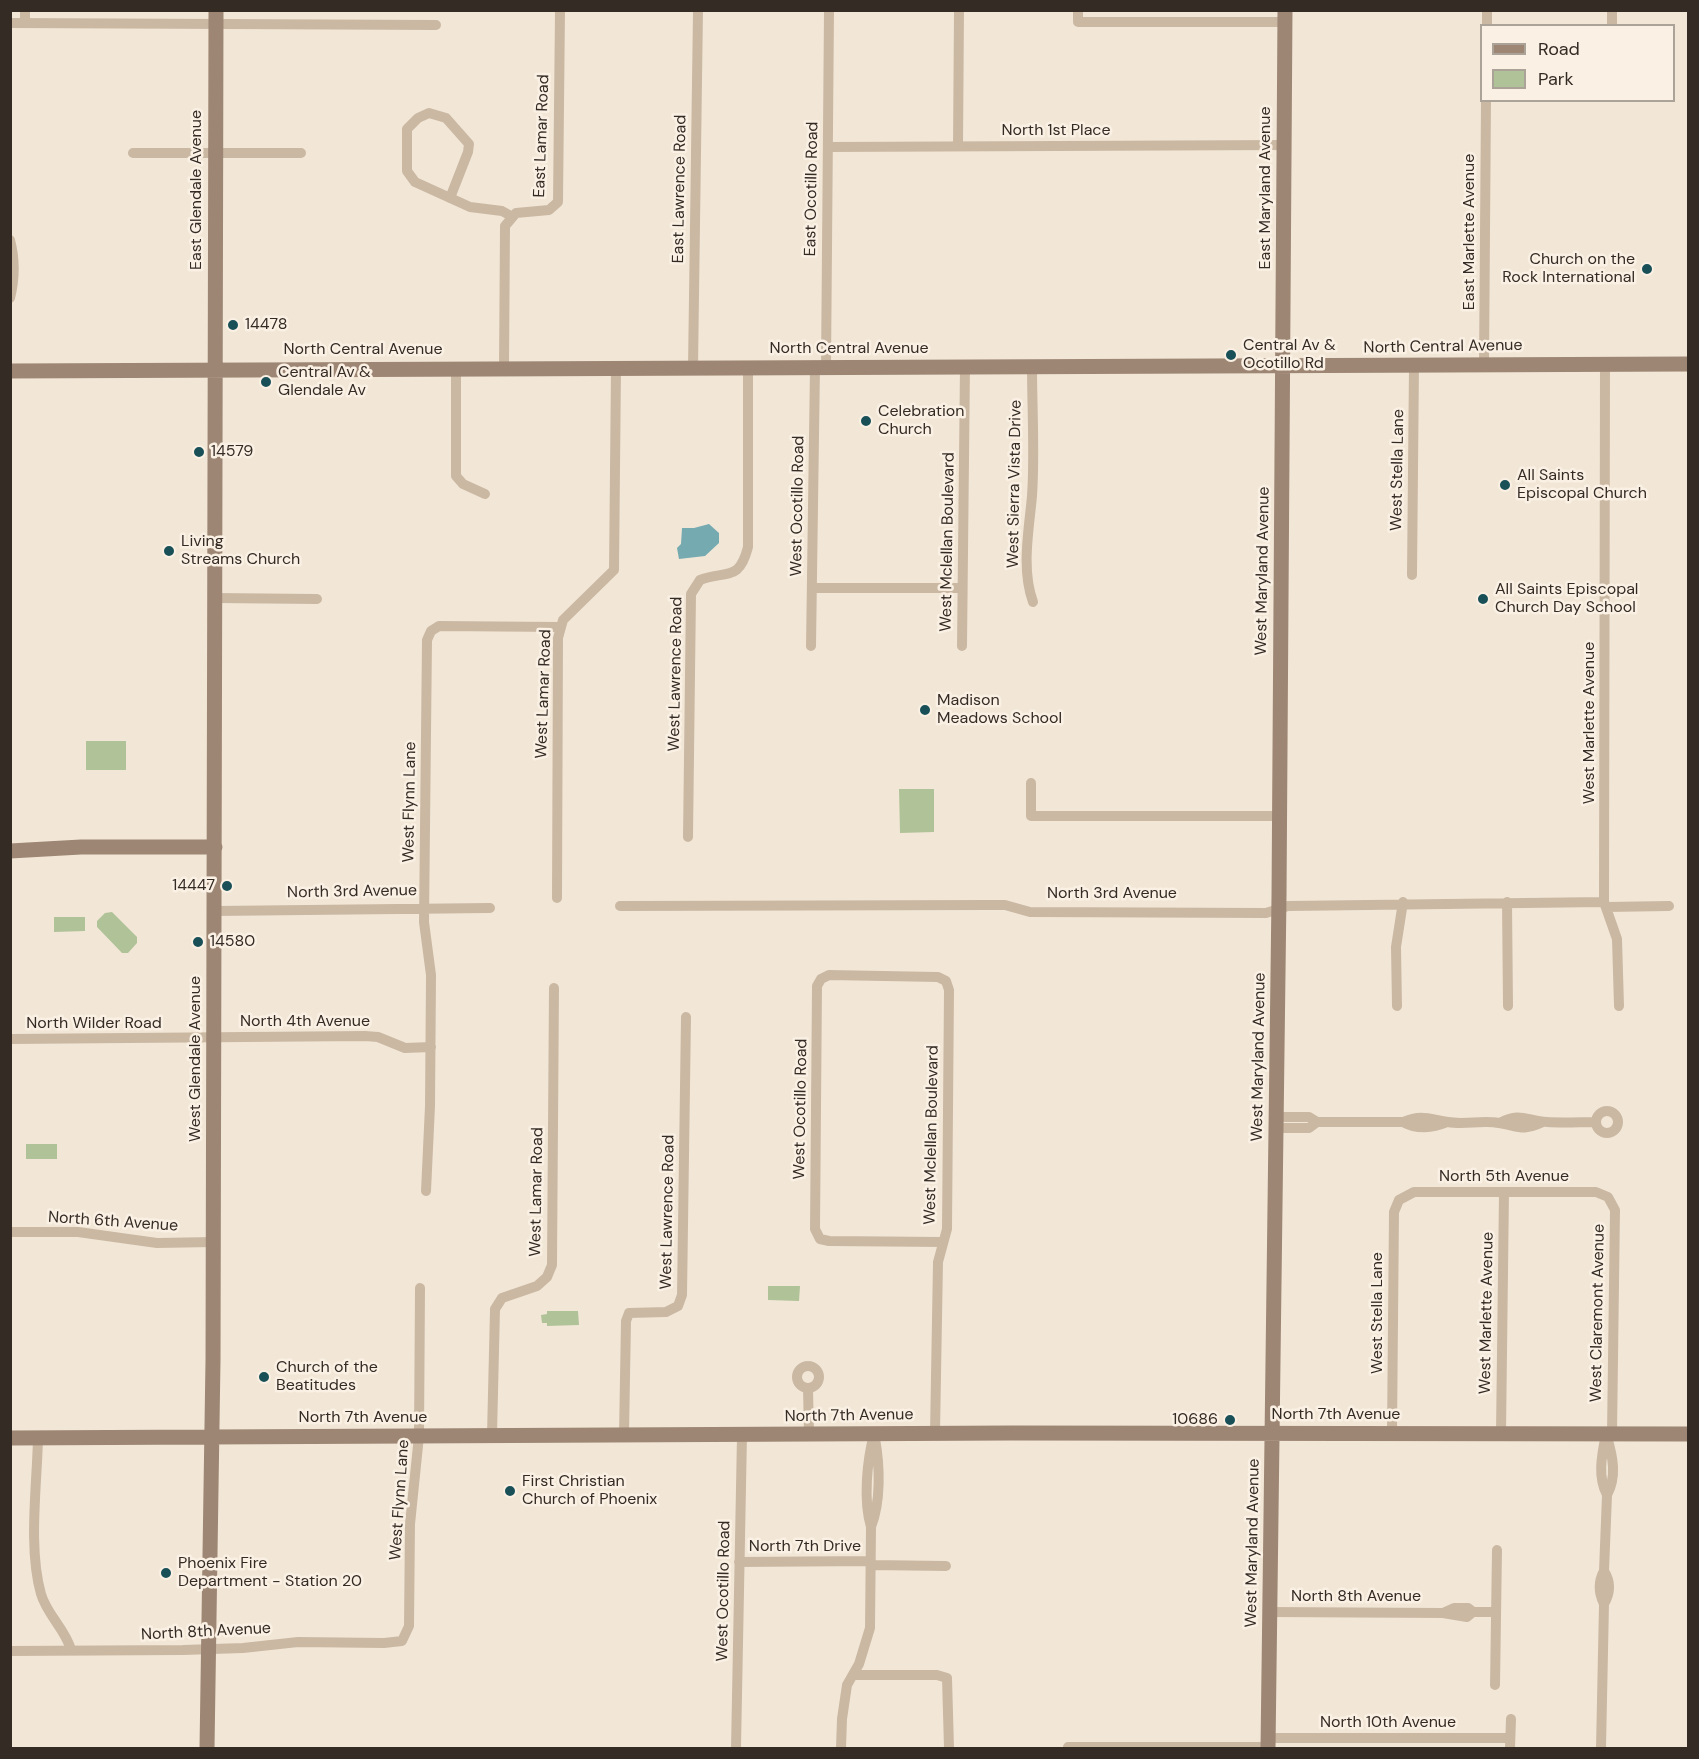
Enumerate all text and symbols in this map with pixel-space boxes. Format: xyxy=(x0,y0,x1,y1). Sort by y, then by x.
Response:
legend xyxy=(1480,24,1675,102)
text: Road xyxy=(1538,37,1580,61)
text: Park xyxy=(1538,67,1574,91)
street label: East Lamar Road xyxy=(530,74,554,198)
street label: East Maryland Avenue xyxy=(1256,106,1276,270)
street label: East Glendale Avenue xyxy=(187,110,207,270)
street label: East Lawrence Road xyxy=(669,114,691,264)
street label: East Ocotillo Road xyxy=(801,121,823,257)
street label: North 1st Place xyxy=(1001,121,1111,141)
street label: East Marlette Avenue xyxy=(1460,154,1480,310)
place label: Church on the Rock International xyxy=(1502,250,1635,288)
marker: Church on the Rock International xyxy=(1640,262,1654,276)
place label: 14478 xyxy=(245,315,287,335)
marker: 14478 xyxy=(226,318,240,332)
place label: Central Av & Ocotillo Rd xyxy=(1243,336,1336,374)
street label: North Central Avenue xyxy=(1363,336,1523,358)
street label: North Central Avenue xyxy=(769,339,929,359)
street label: North Central Avenue xyxy=(283,340,443,360)
marker: Central Av & Ocotillo Rd xyxy=(1224,348,1238,362)
place label: Central Av & Glendale Av xyxy=(278,363,371,401)
marker: Central Av & Glendale Av xyxy=(259,375,273,389)
street label: West Sierra Vista Drive xyxy=(1004,400,1026,568)
place label: Celebration Church xyxy=(878,402,964,440)
street label: West Stella Lane xyxy=(1387,409,1409,531)
marker: Celebration Church xyxy=(859,414,873,428)
street label: West Ocotillo Road xyxy=(787,435,809,577)
place label: 14579 xyxy=(211,442,253,462)
marker: 14579 xyxy=(192,445,206,459)
street label: West Mclellan Boulevard xyxy=(937,452,959,632)
place label: All Saints Episcopal Church xyxy=(1517,466,1647,504)
marker: All Saints Episcopal Church xyxy=(1498,478,1512,492)
street label: West Maryland Avenue xyxy=(1252,486,1274,656)
place label: Living Streams Church xyxy=(181,532,300,570)
marker: Living Streams Church xyxy=(162,544,176,558)
place label: All Saints Episcopal Church Day School xyxy=(1495,580,1638,618)
marker: All Saints Episcopal Church Day School xyxy=(1476,592,1490,606)
street label: West Lawrence Road xyxy=(665,596,687,752)
street label: West Lamar Road xyxy=(532,629,556,759)
street label: West Marlette Avenue xyxy=(1580,642,1600,804)
place label: Madison Meadows School xyxy=(937,691,1062,729)
marker: Madison Meadows School xyxy=(918,703,932,717)
street label: West Flynn Lane xyxy=(399,741,421,863)
place label: 14447 xyxy=(172,876,215,896)
marker: 14447 xyxy=(220,879,234,893)
street label: North 3rd Avenue xyxy=(287,881,417,903)
street label: North 3rd Avenue xyxy=(1047,884,1177,904)
place label: 14580 xyxy=(210,932,255,952)
marker: 14580 xyxy=(191,935,205,949)
street label: West Maryland Avenue xyxy=(1248,972,1270,1142)
street label: West Glendale Avenue xyxy=(186,976,206,1142)
street label: North 4th Avenue xyxy=(240,1012,370,1032)
street label: North Wilder Road xyxy=(26,1014,162,1034)
street label: West Ocotillo Road xyxy=(790,1038,812,1180)
street label: West Mclellan Boulevard xyxy=(921,1045,943,1225)
street label: West Lamar Road xyxy=(526,1127,548,1257)
street label: West Lawrence Road xyxy=(657,1134,679,1290)
street label: North 5th Avenue xyxy=(1439,1167,1569,1187)
street label: North 6th Avenue xyxy=(47,1208,179,1236)
street label: West Claremont Avenue xyxy=(1587,1224,1609,1402)
street label: West Marlette Avenue xyxy=(1476,1232,1498,1394)
street label: West Stella Lane xyxy=(1368,1252,1388,1374)
place label: Church of the Beatitudes xyxy=(276,1358,378,1396)
marker: Church of the Beatitudes xyxy=(257,1370,271,1384)
street label: North 7th Avenue xyxy=(784,1405,914,1427)
street label: North 7th Avenue xyxy=(1272,1405,1400,1425)
street label: North 7th Avenue xyxy=(299,1408,427,1428)
place label: 10686 xyxy=(1172,1410,1218,1430)
marker: 10686 xyxy=(1223,1413,1237,1427)
street label: West Flynn Lane xyxy=(386,1439,414,1561)
street label: West Maryland Avenue xyxy=(1242,1458,1264,1628)
place label: First Christian Church of Phoenix xyxy=(522,1472,657,1510)
marker: First Christian Church of Phoenix xyxy=(503,1484,517,1498)
street label: West Ocotillo Road xyxy=(713,1520,735,1662)
street label: North 7th Drive xyxy=(749,1537,861,1557)
place label: Phoenix Fire Department - Station 20 xyxy=(178,1554,362,1592)
marker: Phoenix Fire Department - Station 20 xyxy=(159,1566,173,1580)
street label: North 8th Avenue xyxy=(1291,1587,1421,1607)
street label: North 8th Avenue xyxy=(141,1619,271,1645)
street label: North 10th Avenue xyxy=(1320,1713,1456,1733)

